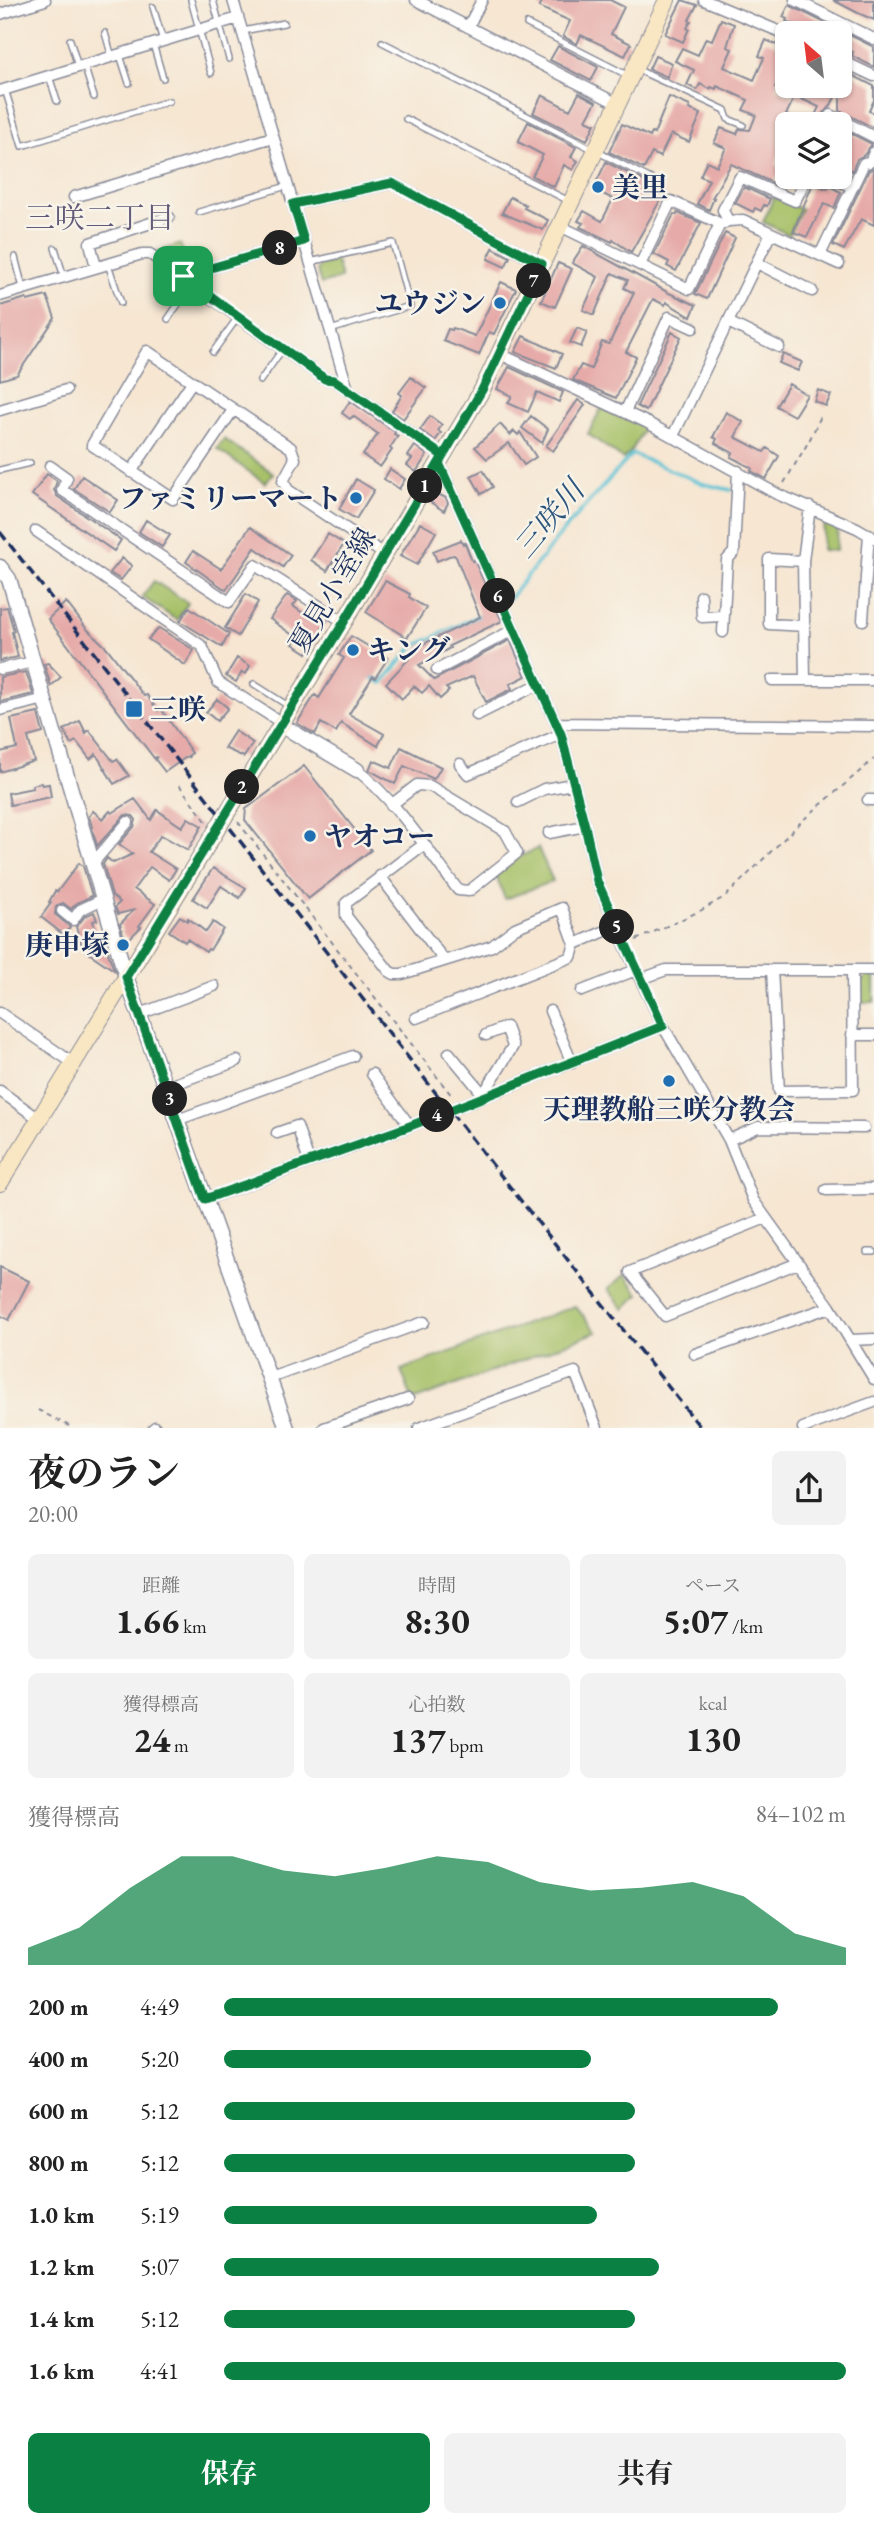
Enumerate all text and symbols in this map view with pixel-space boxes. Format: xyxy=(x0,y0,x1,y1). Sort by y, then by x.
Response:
north arrow xyxy=(775,21,852,98)
map controls xyxy=(775,21,852,189)
button: layers xyxy=(775,112,852,189)
place label: 美里 xyxy=(612,169,668,205)
marker: 美里 xyxy=(590,179,606,195)
district label: 三咲二丁目 xyxy=(25,198,175,237)
pin: 8 xyxy=(262,230,298,266)
text: 8 xyxy=(274,235,285,260)
pin xyxy=(153,246,213,306)
icon: arrive xyxy=(164,257,202,295)
pin: 7 xyxy=(516,264,552,298)
text: 7 xyxy=(528,268,539,293)
place label: ユウジン xyxy=(375,285,486,321)
marker: ユウジン xyxy=(492,295,508,311)
pin: 1 xyxy=(408,468,442,504)
water label: 三咲川 xyxy=(505,469,594,566)
text: 1 xyxy=(419,473,430,498)
place label: ファミリーマート xyxy=(119,480,342,516)
marker: ファミリーマート xyxy=(348,490,364,506)
street label: 夏見小室線 xyxy=(281,521,383,659)
pin: 6 xyxy=(480,578,516,614)
text: 6 xyxy=(492,583,503,608)
place label: キング xyxy=(367,632,450,668)
marker: キング xyxy=(345,642,361,658)
place label: 三咲 xyxy=(150,691,206,727)
marker: 三咲 xyxy=(124,699,144,719)
pin: 2 xyxy=(224,770,260,804)
text: 2 xyxy=(236,774,247,799)
place label: ヤオコー xyxy=(324,818,435,854)
marker: ヤオコー xyxy=(302,828,318,844)
pin: 5 xyxy=(600,909,634,944)
text: 5 xyxy=(611,914,622,939)
place label: 庚申塚 xyxy=(25,927,109,963)
marker: 庚申塚 xyxy=(115,937,131,953)
marker: 天理教船三咲分教会 xyxy=(661,1073,677,1089)
pin: 3 xyxy=(152,1082,188,1116)
text: 3 xyxy=(164,1086,175,1111)
place label: 天理教船三咲分教会 xyxy=(543,1091,795,1127)
pin: 4 xyxy=(420,1098,454,1132)
text: 4 xyxy=(431,1102,442,1127)
text: 夜のラン xyxy=(28,1448,180,1497)
button: share xyxy=(772,1451,846,1525)
text: 20:00 xyxy=(28,1499,78,1529)
text: 距離 xyxy=(142,1573,180,1598)
text: 時間 xyxy=(418,1573,456,1598)
text: ペース xyxy=(685,1573,741,1598)
text: 1.66 xyxy=(115,1598,179,1643)
text: 8:30 xyxy=(404,1598,470,1643)
text: 5:07 xyxy=(663,1598,728,1643)
text: km xyxy=(179,1614,207,1639)
text: /km xyxy=(728,1614,763,1639)
text: kcal xyxy=(699,1691,727,1716)
text: 獲得標高 xyxy=(123,1692,199,1717)
text: 心拍数 xyxy=(408,1692,466,1717)
text: 130 xyxy=(685,1716,741,1761)
text: 24 xyxy=(133,1717,170,1762)
text: 137 xyxy=(390,1717,446,1762)
text: m xyxy=(170,1733,189,1758)
text: bpm xyxy=(446,1733,484,1758)
text: 84–102 m xyxy=(756,1799,846,1829)
text: 獲得標高 xyxy=(28,1802,120,1832)
text: 200 m xyxy=(28,1992,89,2022)
text: 4:49 xyxy=(140,1992,179,2022)
text: 400 m xyxy=(28,2044,89,2074)
text: 5:20 xyxy=(140,2044,179,2074)
text: 600 m xyxy=(28,2096,89,2126)
text: 5:12 xyxy=(140,2096,179,2126)
text: 800 m xyxy=(28,2148,89,2178)
text: 5:12 xyxy=(140,2148,179,2178)
text: 1.0 km xyxy=(28,2200,95,2230)
text: 5:19 xyxy=(140,2200,179,2230)
text: 1.2 km xyxy=(28,2252,95,2282)
text: 5:07 xyxy=(140,2252,179,2282)
text: 1.4 km xyxy=(28,2304,95,2334)
text: 5:12 xyxy=(140,2304,179,2334)
text: 1.6 km xyxy=(28,2356,95,2386)
text: 4:41 xyxy=(140,2356,179,2386)
button: 保存 xyxy=(28,2433,430,2513)
button: 共有 xyxy=(444,2433,846,2513)

